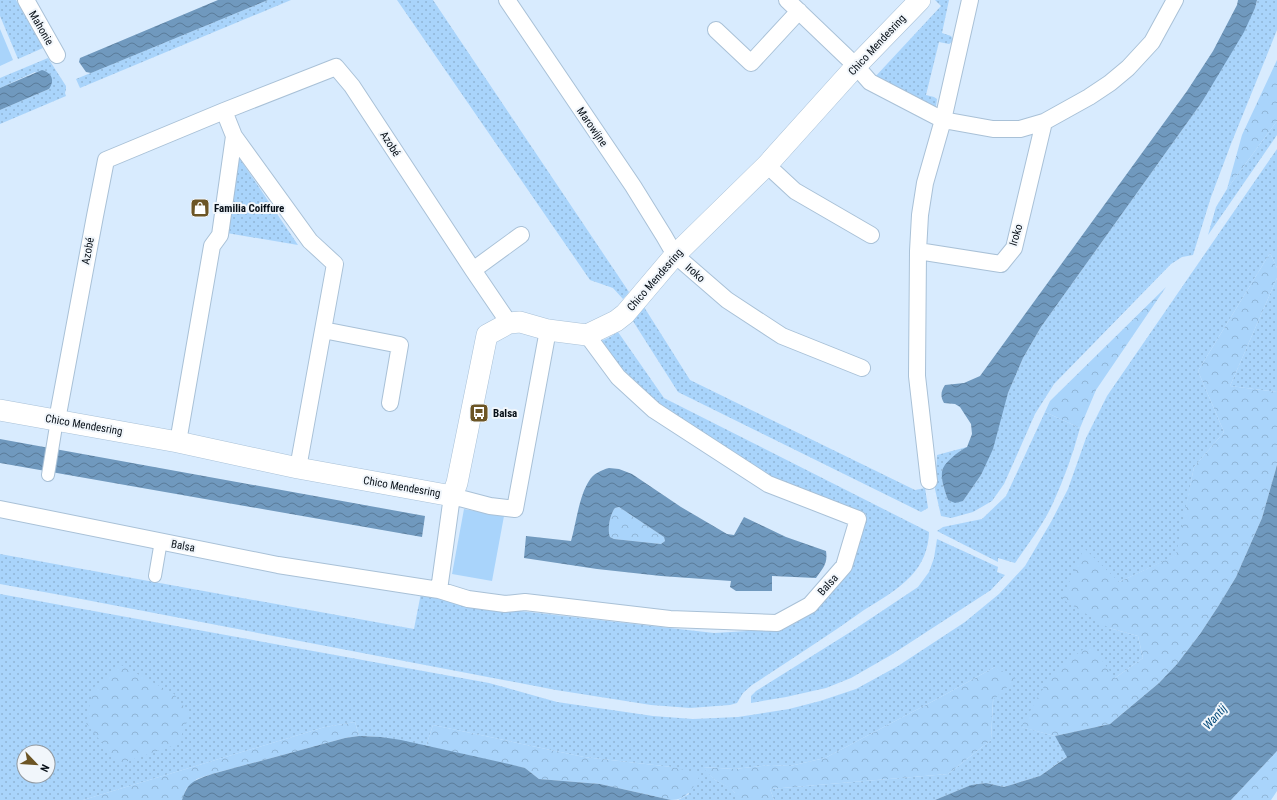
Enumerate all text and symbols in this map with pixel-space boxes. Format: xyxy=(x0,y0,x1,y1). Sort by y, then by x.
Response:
street label: Mahonie xyxy=(26,9,56,47)
street label: Chico Mendesring xyxy=(846,12,908,78)
street label: Marowijne xyxy=(574,105,610,149)
street label: Azobé xyxy=(377,129,403,159)
shop icon: Familia Coiffure xyxy=(189,197,211,219)
place label: Familia Coiffure xyxy=(214,202,284,215)
street label: Iroko xyxy=(1007,222,1026,247)
street label: Azobé xyxy=(79,236,97,266)
street label: Chico Mendesring xyxy=(624,246,686,314)
street label: Iroko xyxy=(682,261,708,285)
bus stop icon: Balsa xyxy=(468,402,490,424)
place label: Balsa xyxy=(493,407,517,420)
street label: Chico Mendesring xyxy=(44,412,124,438)
street label: Chico Mendesring xyxy=(362,474,442,500)
street label: Balsa xyxy=(170,537,196,555)
street label: Balsa xyxy=(815,572,841,598)
water label: Wantij xyxy=(1200,701,1230,732)
north arrow xyxy=(16,744,56,784)
text: N xyxy=(37,762,52,774)

